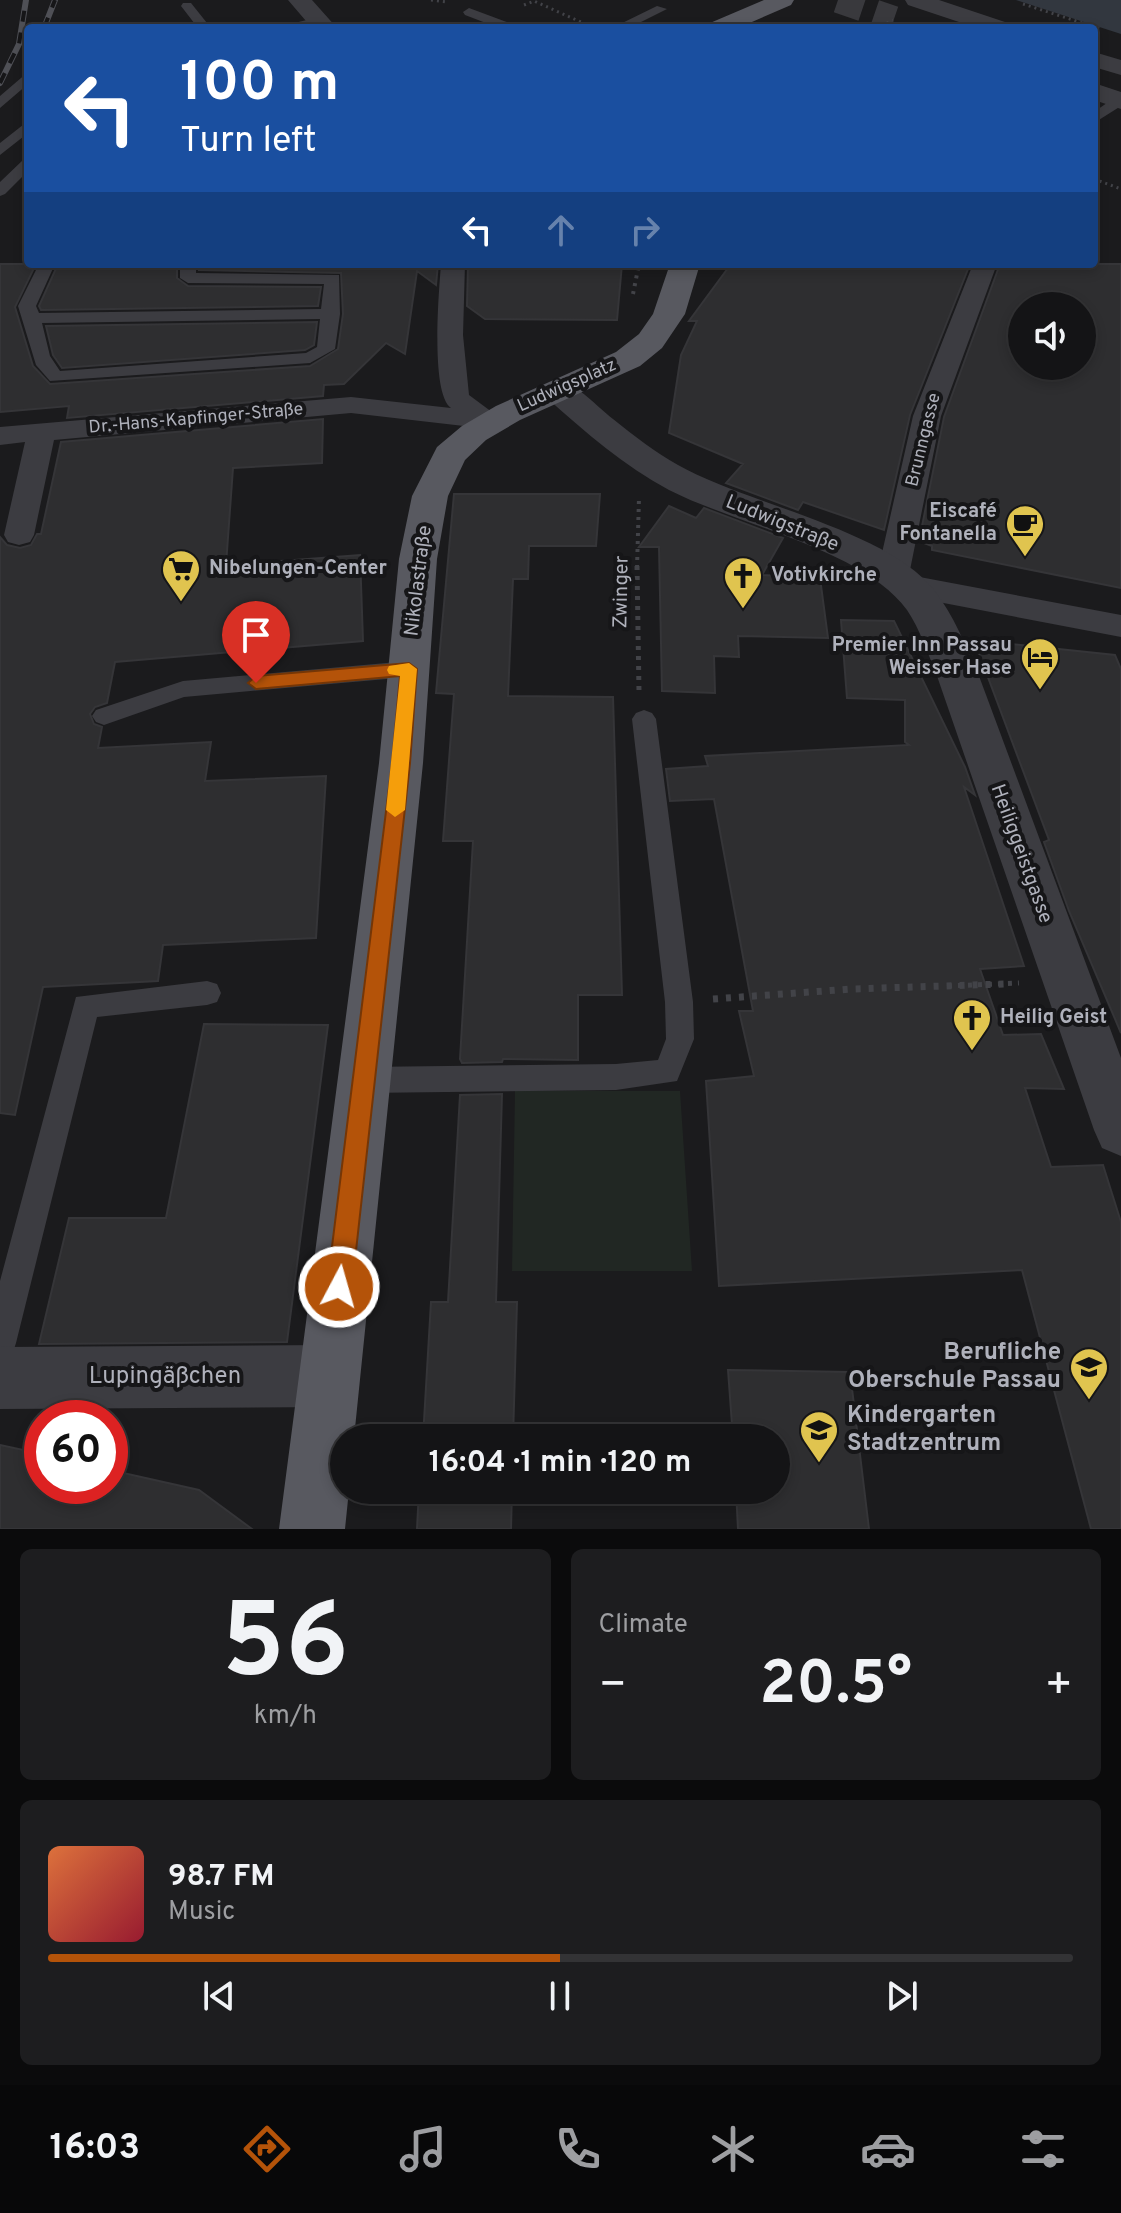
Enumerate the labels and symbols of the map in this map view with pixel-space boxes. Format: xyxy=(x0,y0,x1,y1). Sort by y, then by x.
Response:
street label: Ludwigsplatz xyxy=(514,354,620,418)
street label: Brunngasse xyxy=(901,391,947,489)
street label: Dr.-Hans-Kapfinger-Straße xyxy=(88,398,304,440)
street label: Ludwigstraße xyxy=(722,489,842,559)
place label: Eiscafé Fontanella xyxy=(899,499,997,548)
cafe icon: Eiscafé Fontanella xyxy=(1004,503,1046,558)
street label: Nikolastraße xyxy=(399,524,439,638)
supermarket icon: Nibelungen-Center xyxy=(160,548,202,603)
street label: Zwinger xyxy=(608,555,636,629)
church icon: Votivkirche xyxy=(722,555,764,610)
place label: Nibelungen-Center xyxy=(209,556,388,582)
place label: Votivkirche xyxy=(771,563,877,589)
pin xyxy=(222,601,290,683)
place label: Premier Inn Passau Weisser Hase xyxy=(832,633,1012,682)
hotel icon: Premier Inn Passau Weisser Hase xyxy=(1019,636,1061,691)
street label: Heiliggeistgasse xyxy=(984,781,1058,927)
church icon: Heilig Geist xyxy=(951,997,993,1052)
place label: Heilig Geist xyxy=(1000,1005,1107,1031)
position arrow xyxy=(297,1245,381,1329)
place label: Berufliche Oberschule Passau xyxy=(848,1338,1061,1396)
school or university icon: Berufliche Oberschule Passau xyxy=(1068,1346,1110,1401)
street label: Lupingäßchen xyxy=(89,1362,241,1392)
speed limit sign: 60 xyxy=(24,1400,128,1504)
place label: Kindergarten Stadtzentrum xyxy=(847,1401,1001,1459)
school or university icon: Kindergarten Stadtzentrum xyxy=(798,1409,840,1464)

